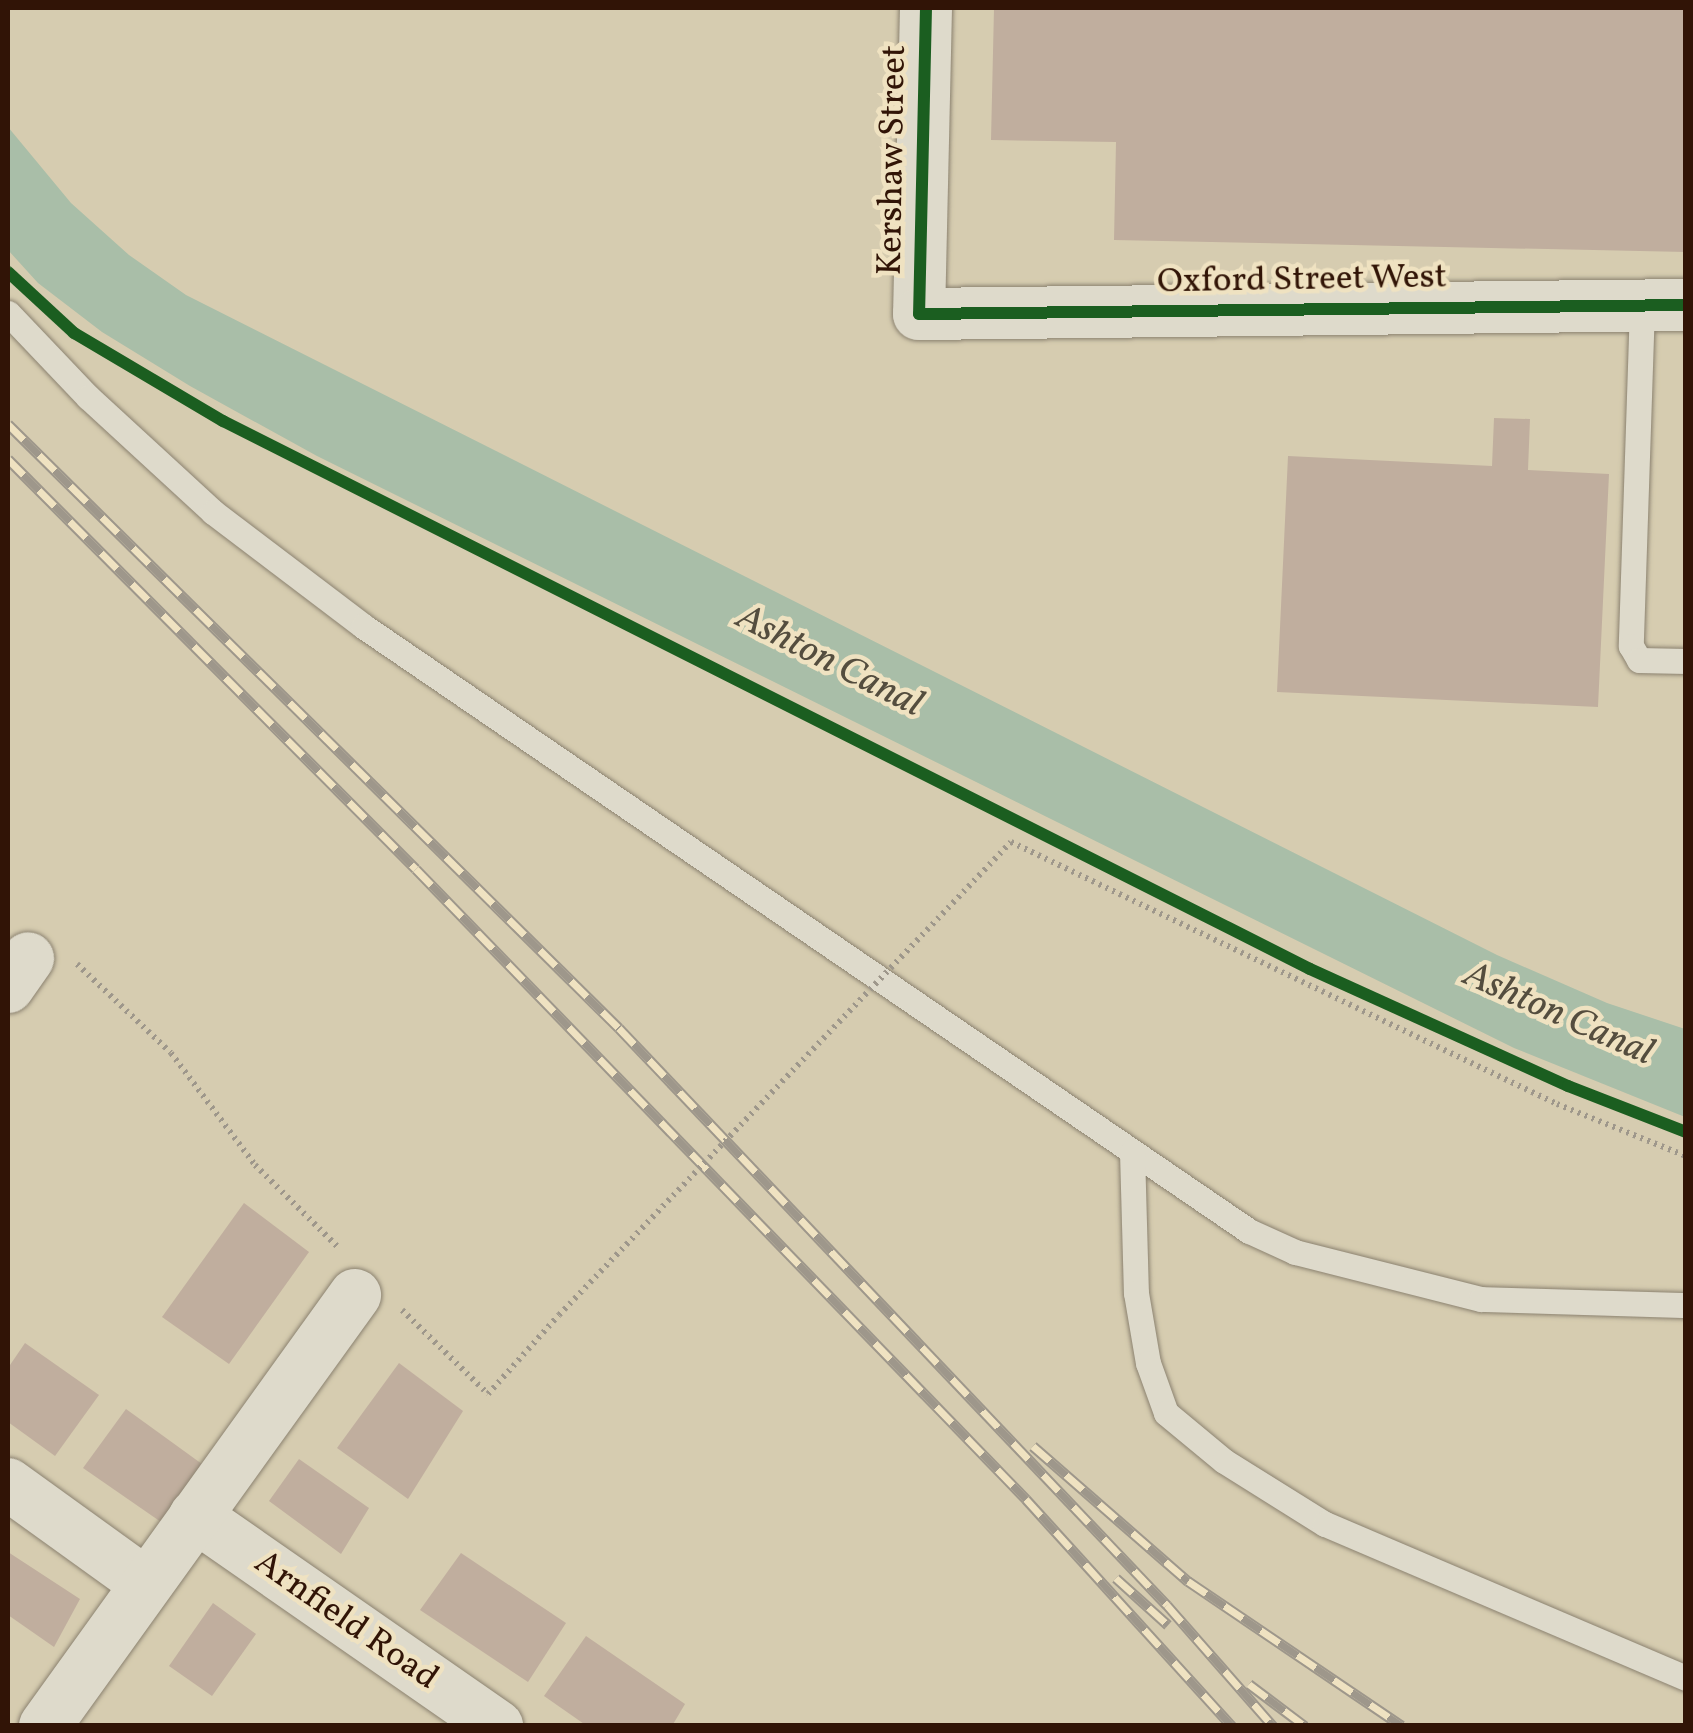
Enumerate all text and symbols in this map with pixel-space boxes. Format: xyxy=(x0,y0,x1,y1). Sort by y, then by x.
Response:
street label: Kershaw Street xyxy=(870,44,916,276)
street label: Oxford Street West xyxy=(1156,256,1448,304)
water label: Ashton Canal xyxy=(728,596,930,728)
water label: Ashton Canal xyxy=(1456,953,1660,1077)
street label: Arnfield Road xyxy=(246,1542,446,1700)

